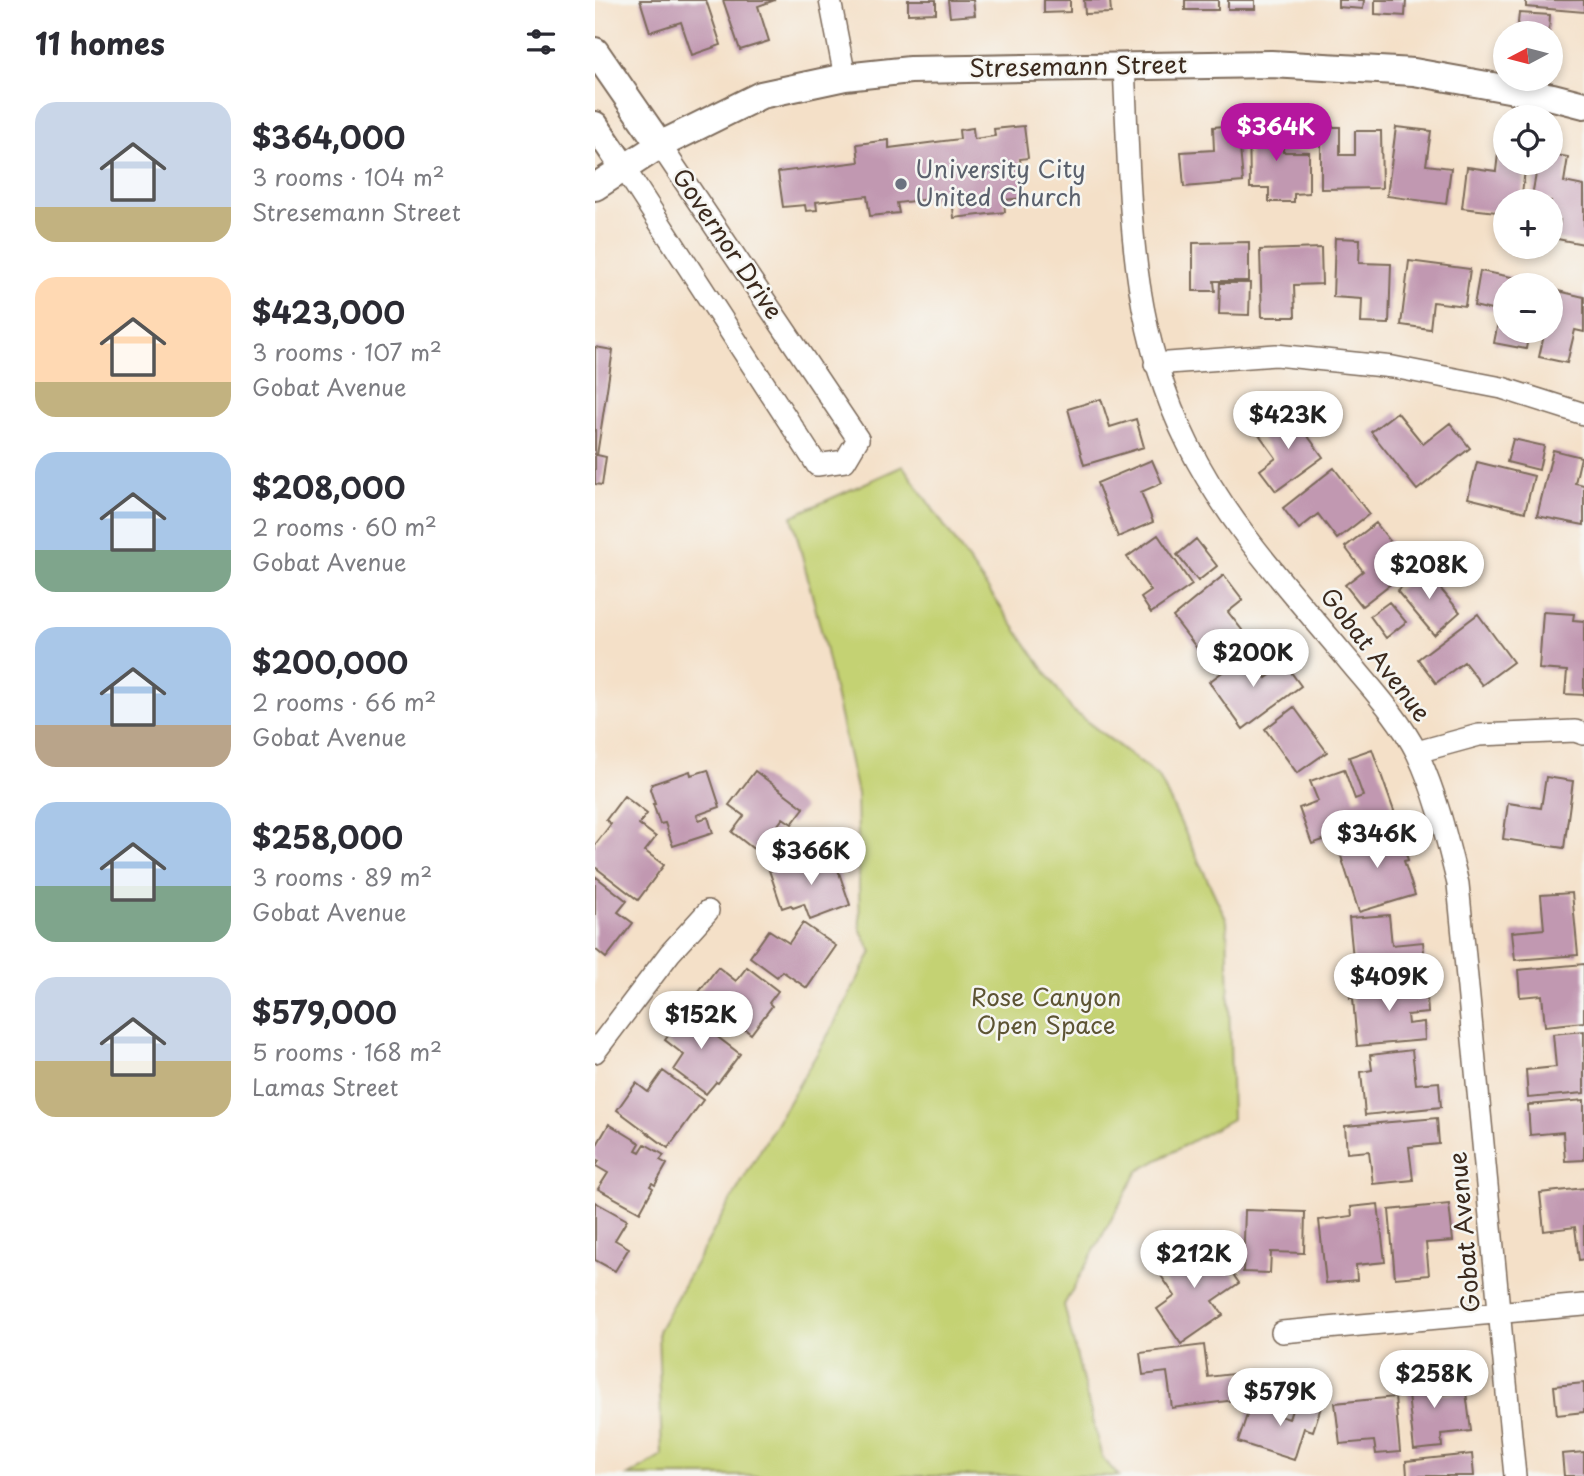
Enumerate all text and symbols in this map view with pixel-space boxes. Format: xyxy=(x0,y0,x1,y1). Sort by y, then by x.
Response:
text: 11 homes xyxy=(35,20,165,65)
north arrow xyxy=(1493,21,1563,91)
map controls xyxy=(1493,21,1563,343)
icon: filters xyxy=(522,23,560,61)
street label: Stresemann Street xyxy=(969,45,1187,85)
pin: $364K xyxy=(1227,104,1325,163)
button: locate xyxy=(1493,105,1563,175)
text: $364K xyxy=(1237,108,1315,143)
text: $364,000 xyxy=(252,114,405,159)
icon: home xyxy=(91,130,175,214)
place label: University City United Church xyxy=(915,150,1086,214)
text: 3 rooms · 104 m² xyxy=(252,159,445,194)
street label: Governor Drive xyxy=(665,160,793,326)
marker: University City United Church xyxy=(893,176,909,192)
button: + xyxy=(1493,189,1563,259)
text: Stresemann Street xyxy=(252,194,461,229)
button: − xyxy=(1493,273,1563,343)
text: $423,000 xyxy=(252,289,405,334)
icon: home xyxy=(91,305,175,389)
text: 3 rooms · 107 m² xyxy=(252,334,442,369)
text: Gobat Avenue xyxy=(252,369,407,404)
pin: $423K xyxy=(1239,392,1337,451)
text: $423K xyxy=(1249,396,1327,431)
text: $208,000 xyxy=(252,464,405,509)
icon: home xyxy=(91,480,175,564)
text: 2 rooms · 60 m² xyxy=(252,509,437,544)
pin: $208K xyxy=(1380,542,1478,601)
text: Gobat Avenue xyxy=(252,544,407,579)
text: $208K xyxy=(1390,546,1468,581)
street label: Gobat Avenue xyxy=(1313,579,1440,728)
pin: $200K xyxy=(1204,630,1302,689)
text: $200K xyxy=(1213,634,1293,669)
text: $200,000 xyxy=(252,639,408,684)
icon: home xyxy=(91,655,175,739)
text: 2 rooms · 66 m² xyxy=(252,684,436,719)
text: Gobat Avenue xyxy=(252,719,407,754)
pin: $346K xyxy=(1328,810,1426,870)
text: $258,000 xyxy=(252,814,403,859)
text: $346K xyxy=(1337,815,1417,850)
pin: $366K xyxy=(762,828,860,887)
icon: home xyxy=(91,830,175,914)
text: $366K xyxy=(772,832,850,867)
text: 3 rooms · 89 m² xyxy=(252,859,432,894)
text: Gobat Avenue xyxy=(252,894,407,929)
pin: $409K xyxy=(1340,954,1438,1013)
text: $409K xyxy=(1350,958,1428,993)
park label: Rose Canyon Open Space xyxy=(971,978,1121,1042)
text: $579,000 xyxy=(252,989,397,1034)
pin: $152K xyxy=(652,992,750,1051)
text: $152K xyxy=(665,996,737,1031)
icon: home xyxy=(91,1005,175,1089)
text: 5 rooms · 168 m² xyxy=(252,1034,442,1069)
text: Lamas Street xyxy=(252,1069,398,1104)
street label: Gobat Avenue xyxy=(1438,1150,1488,1314)
pin: $212K xyxy=(1145,1230,1243,1290)
text: $212K xyxy=(1156,1235,1232,1270)
pin: $258K xyxy=(1385,1350,1483,1410)
text: $258K xyxy=(1395,1355,1473,1390)
pin: $579K xyxy=(1231,1368,1329,1428)
text: $579K xyxy=(1244,1373,1316,1408)

